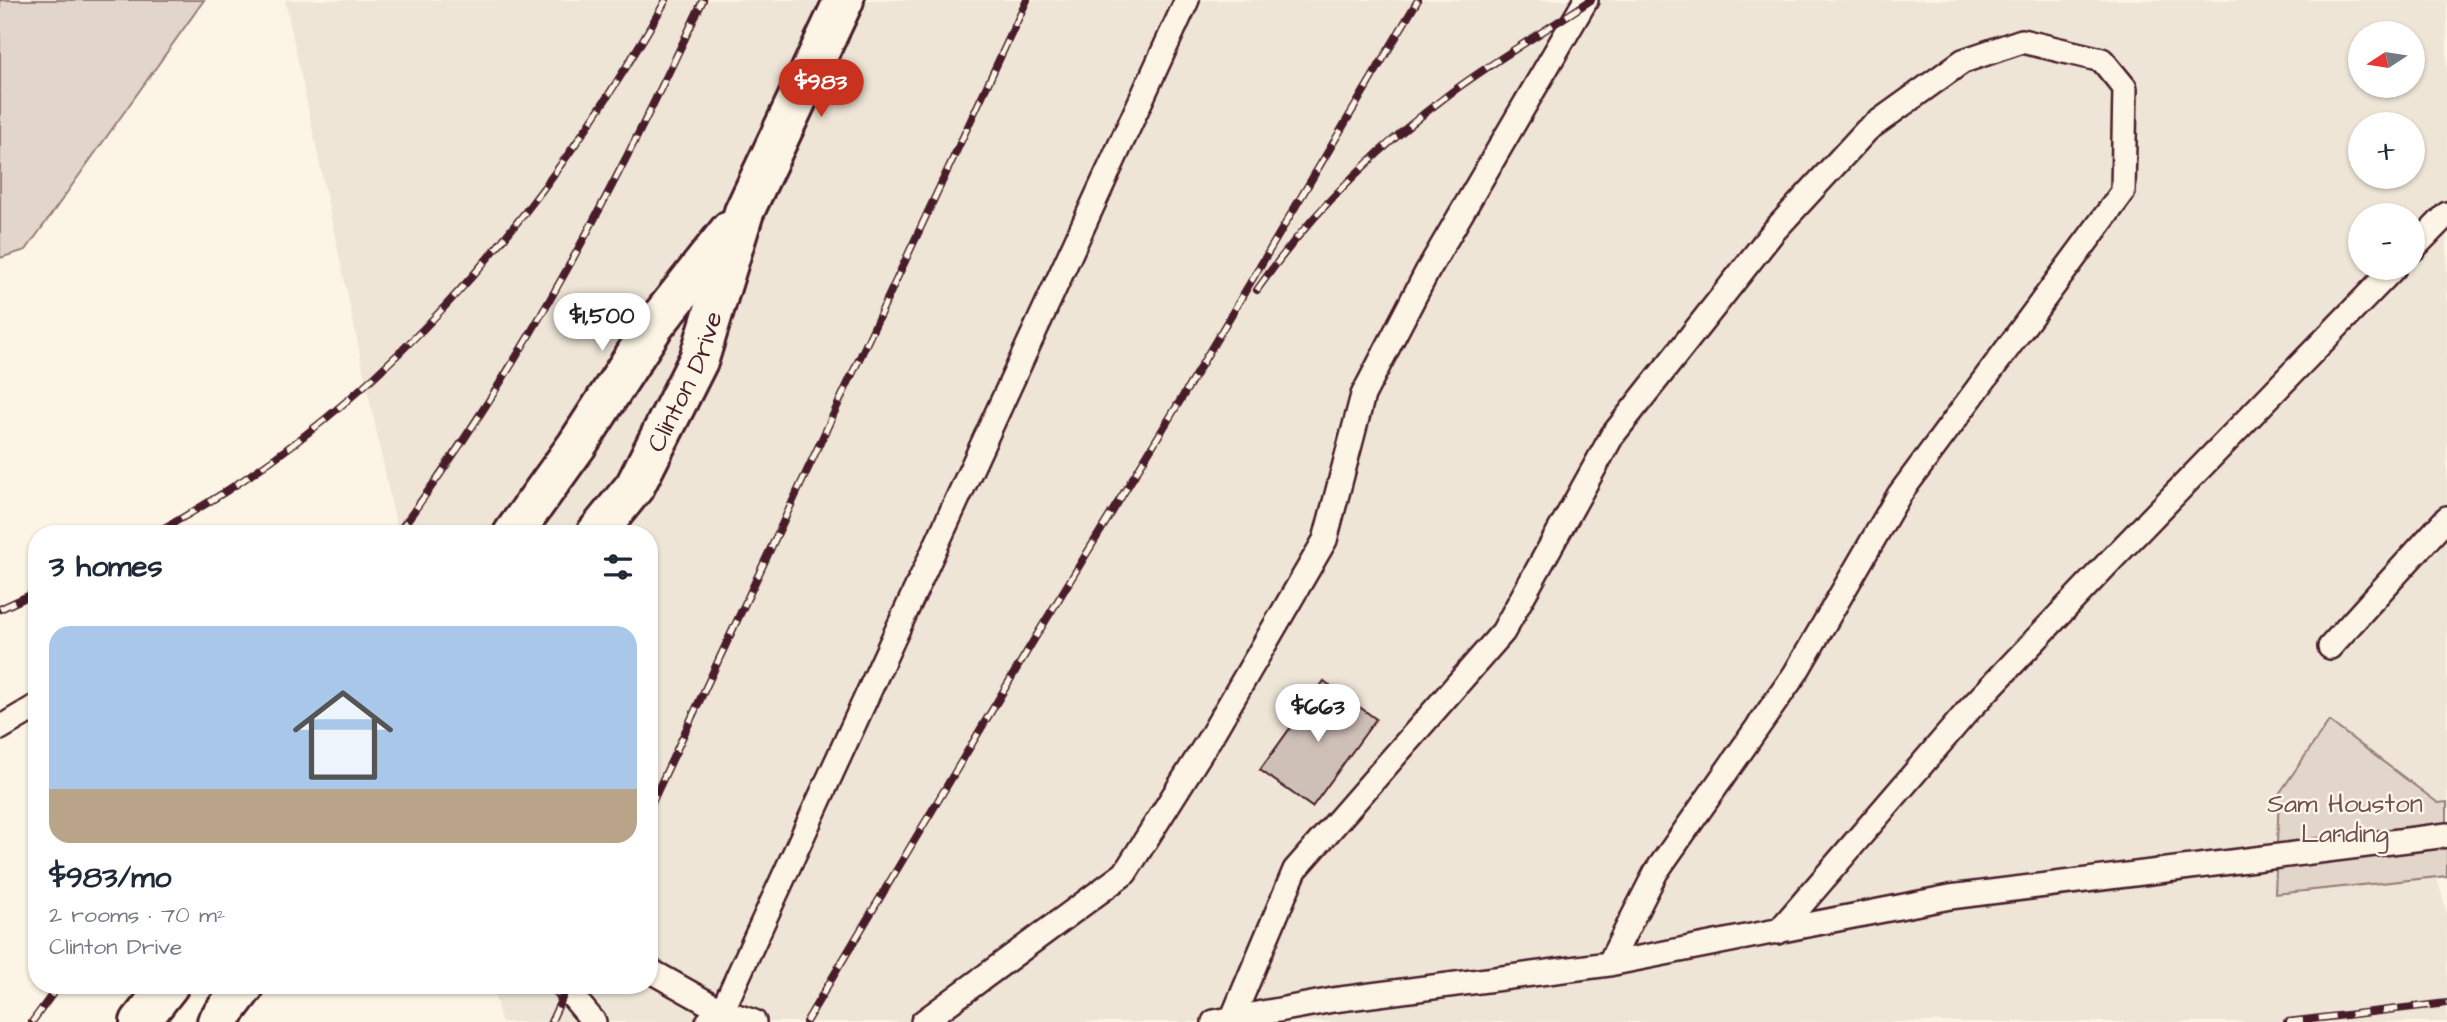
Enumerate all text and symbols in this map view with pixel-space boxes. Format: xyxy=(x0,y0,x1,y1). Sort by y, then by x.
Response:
north arrow xyxy=(2348,21,2426,98)
map controls xyxy=(2348,21,2425,280)
pin: $983 xyxy=(780,60,862,119)
text: $983 xyxy=(795,66,847,98)
button: + xyxy=(2348,112,2425,189)
button: − xyxy=(2348,203,2425,280)
pin: $1,500 xyxy=(545,294,659,353)
text: $1,500 xyxy=(569,300,635,332)
street label: Clinton Drive xyxy=(638,307,732,458)
text: 3 homes xyxy=(49,546,163,588)
icon: filters xyxy=(599,548,637,586)
icon: home xyxy=(280,672,406,798)
pin: $663 xyxy=(1277,684,1359,744)
text: $663 xyxy=(1291,691,1345,723)
park label: Sam Houston Landing xyxy=(2267,786,2423,854)
text: $983/mo xyxy=(49,857,171,899)
text: 2 rooms · 70 m² xyxy=(49,899,225,931)
text: Clinton Drive xyxy=(49,931,182,963)

